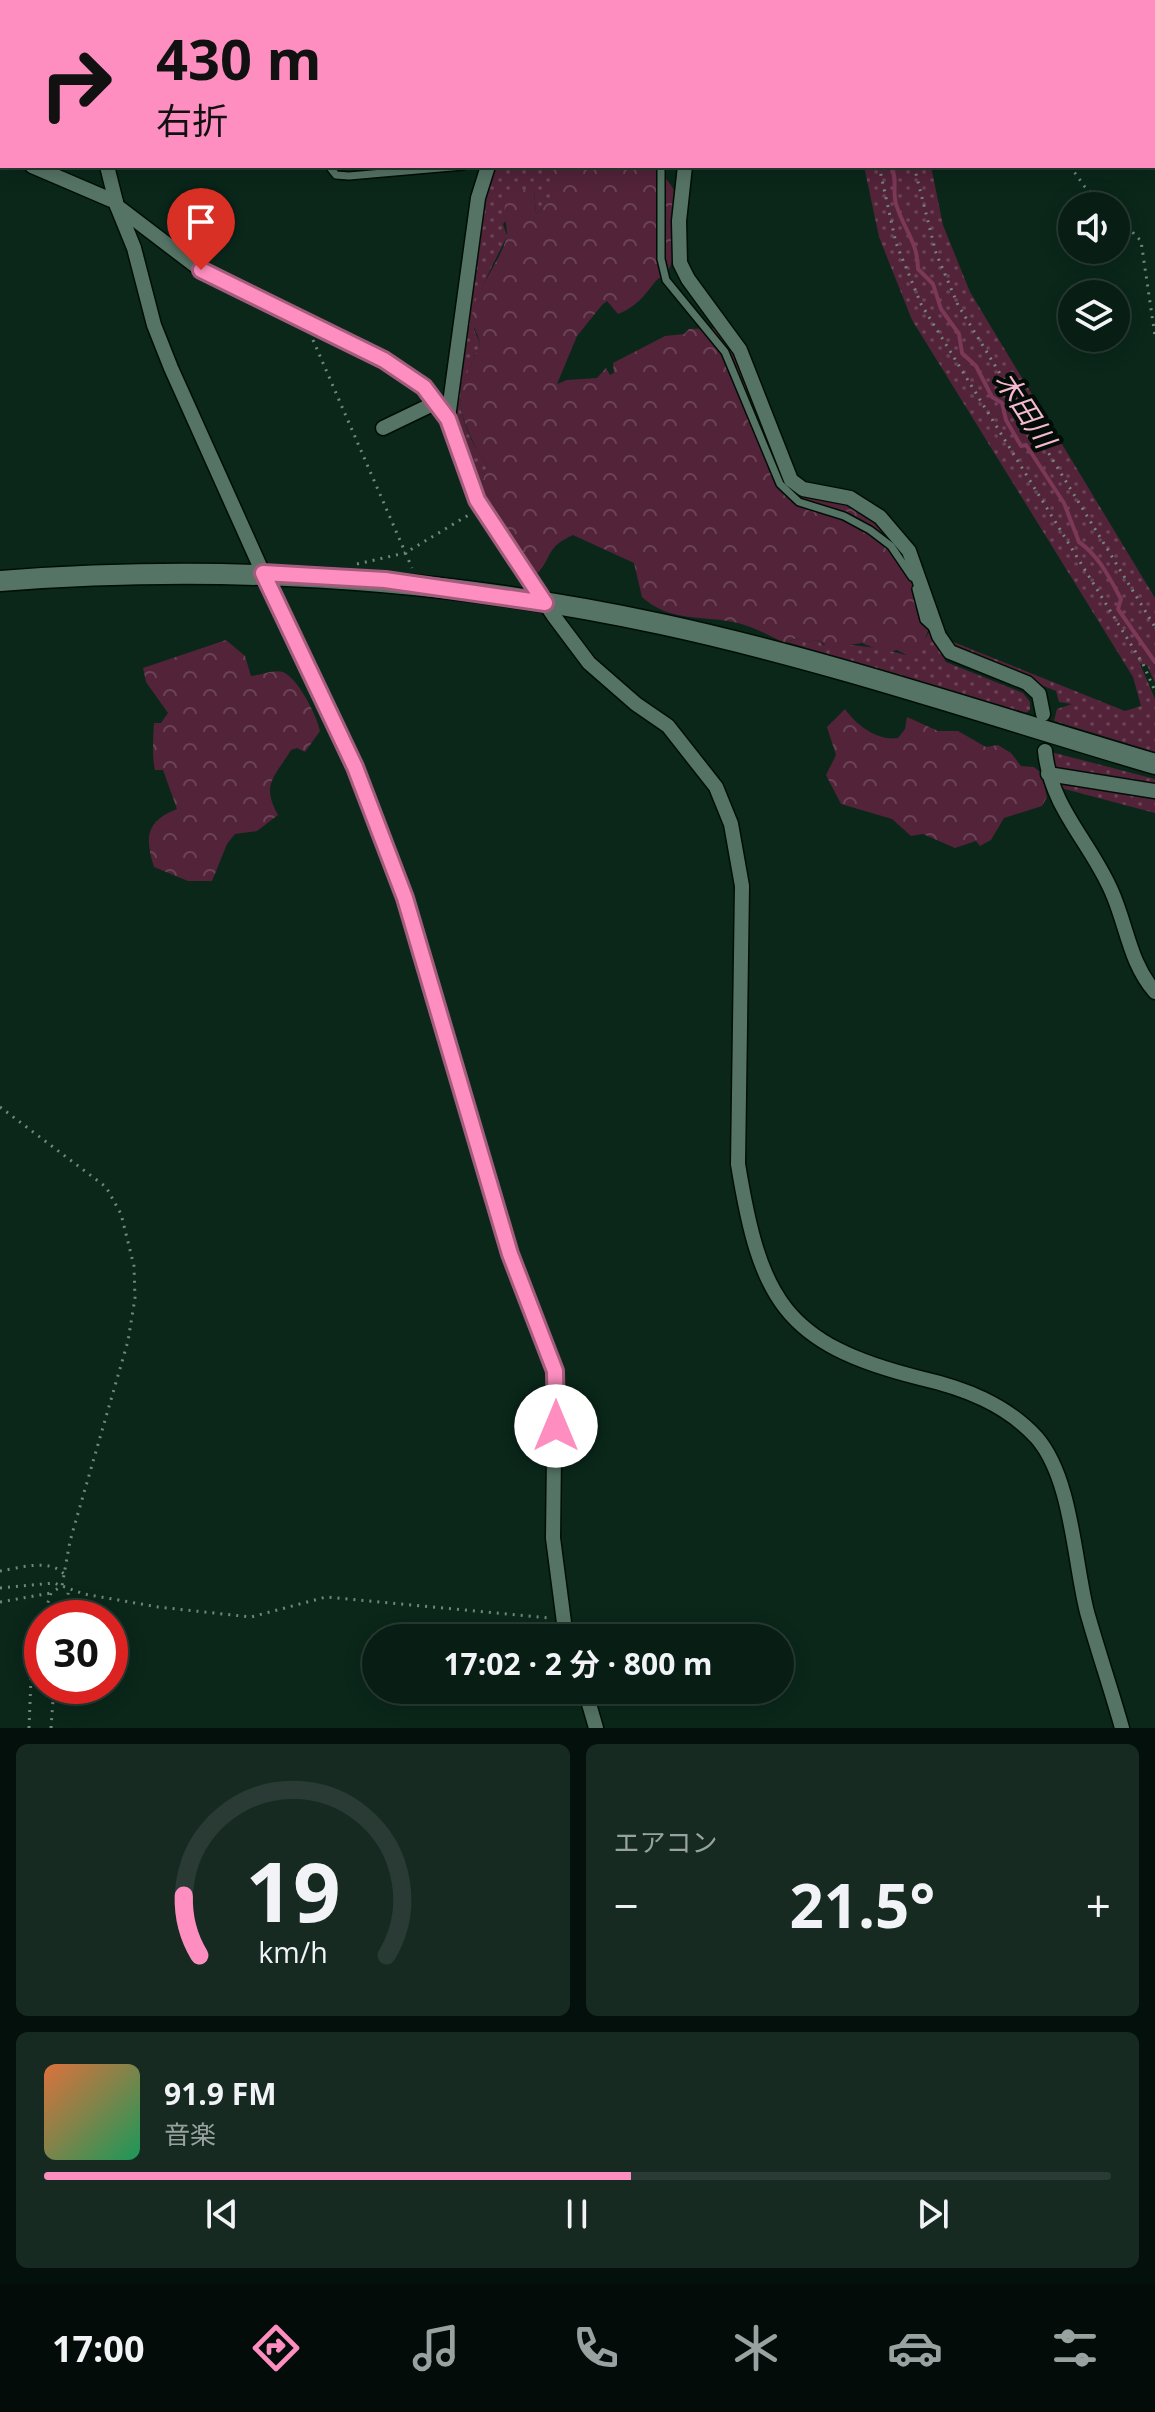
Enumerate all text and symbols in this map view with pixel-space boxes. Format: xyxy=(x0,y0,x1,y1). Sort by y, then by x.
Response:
text: 430 m xyxy=(156,20,322,96)
icon: right xyxy=(24,32,128,136)
text: 右折 xyxy=(156,96,228,145)
pin xyxy=(167,188,235,270)
map controls xyxy=(1058,192,1130,352)
button: sound xyxy=(1058,192,1130,264)
icon: arrive xyxy=(179,200,223,244)
button: layers xyxy=(1058,280,1130,352)
water label: 木田川 xyxy=(987,363,1066,457)
position arrow xyxy=(514,1384,598,1468)
speed limit sign: 30 xyxy=(24,1600,128,1704)
text: 17:02 · 2 分 · 800 m xyxy=(443,1643,713,1684)
text: エアコン xyxy=(614,1824,718,1860)
text: 19 xyxy=(245,1833,340,1946)
text: 21.5° xyxy=(789,1864,935,1946)
text: − xyxy=(614,1875,639,1935)
text: + xyxy=(1086,1875,1111,1935)
text: km/h xyxy=(258,1932,327,1971)
text: 91.9 FM xyxy=(164,2073,277,2114)
text: 音楽 xyxy=(164,2116,216,2152)
icon: previous xyxy=(200,2192,244,2236)
icon: pause xyxy=(555,2192,599,2236)
icon: next xyxy=(911,2192,955,2236)
icon: directions xyxy=(248,2320,304,2376)
icon: music xyxy=(408,2320,464,2376)
icon: phone xyxy=(568,2320,624,2376)
icon: climate xyxy=(728,2320,784,2376)
icon: car xyxy=(887,2320,943,2376)
icon: filters xyxy=(1047,2320,1103,2376)
text: 17:00 xyxy=(52,2324,144,2373)

